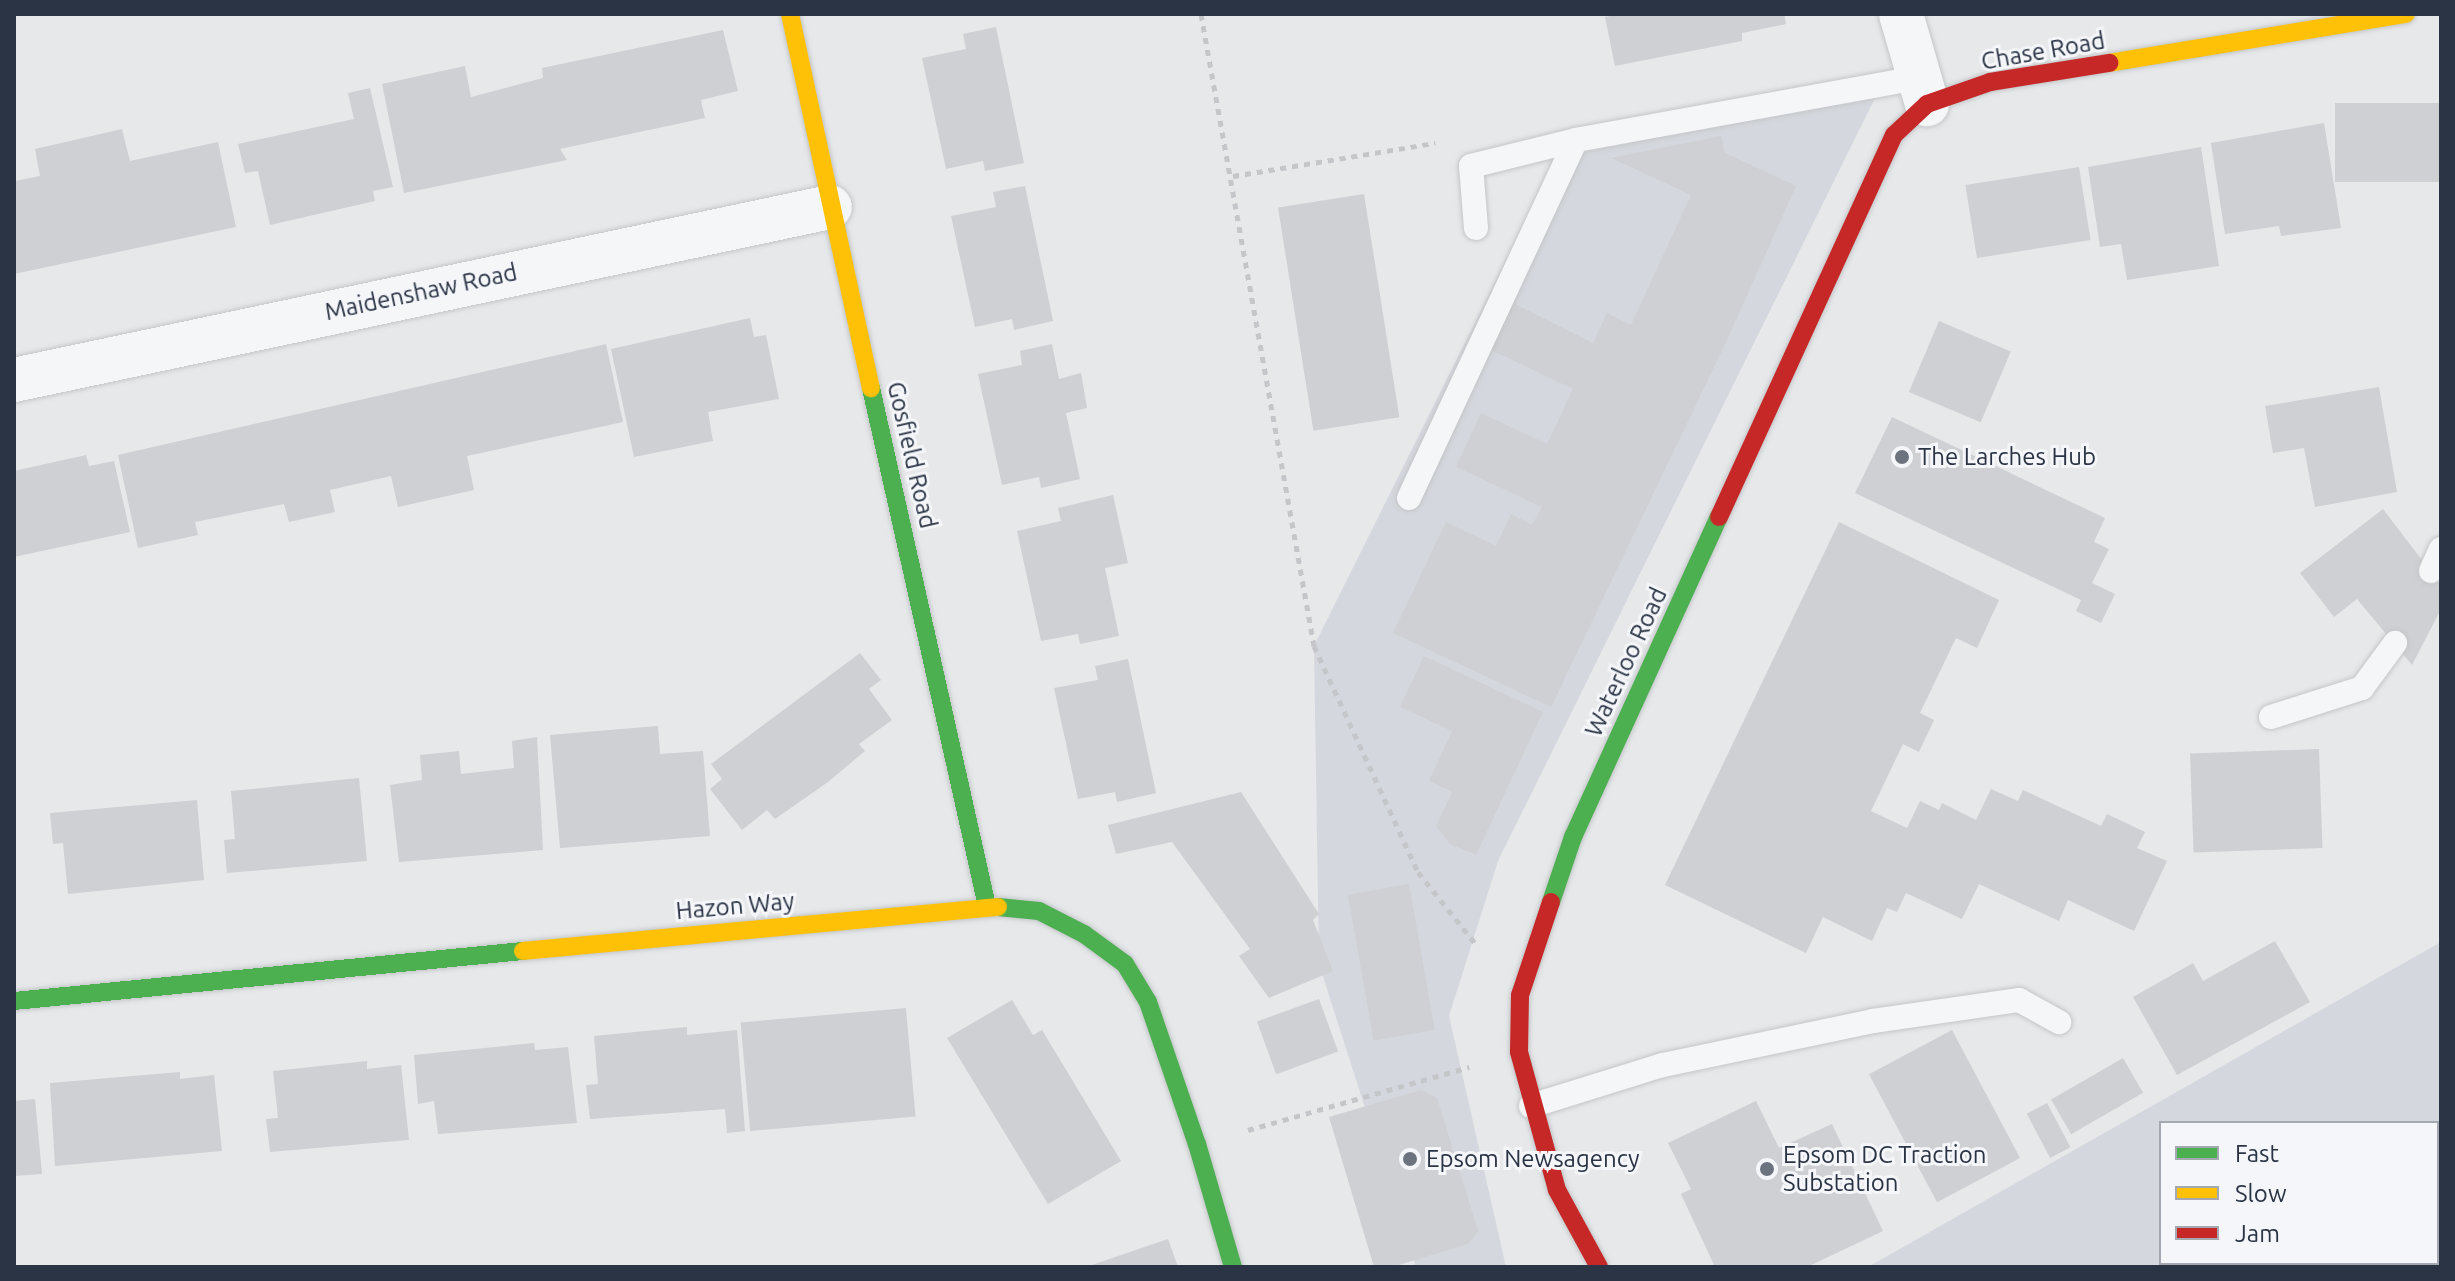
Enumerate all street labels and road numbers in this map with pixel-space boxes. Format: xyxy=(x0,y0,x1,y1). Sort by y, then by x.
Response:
street label: Chase Road xyxy=(1979,26,2107,76)
street label: Maidenshaw Road xyxy=(322,258,520,326)
street label: Gosfield Road xyxy=(881,379,943,531)
street label: Waterloo Road xyxy=(1579,583,1673,741)
street label: Hazon Way xyxy=(675,886,795,926)

